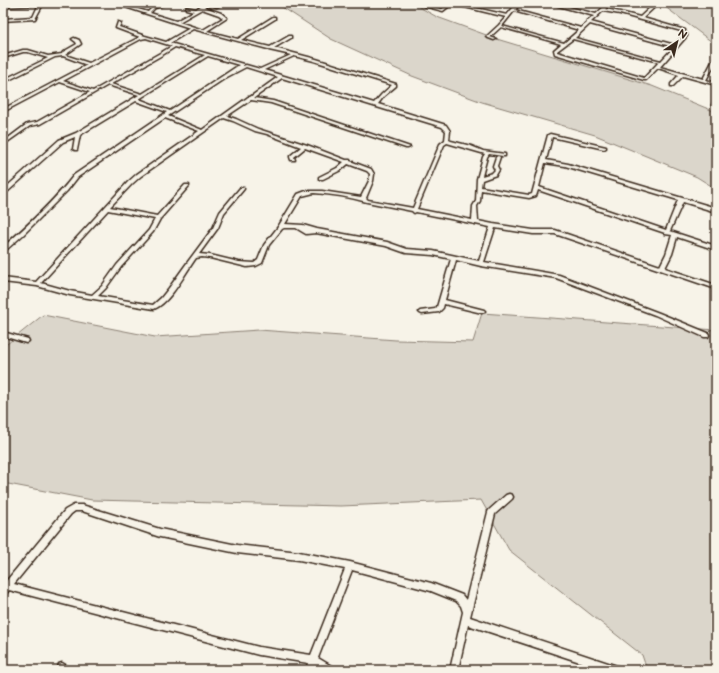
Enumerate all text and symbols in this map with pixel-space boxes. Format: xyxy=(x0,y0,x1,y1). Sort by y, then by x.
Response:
north arrow xyxy=(657,22,697,62)
text: N xyxy=(675,27,690,42)

